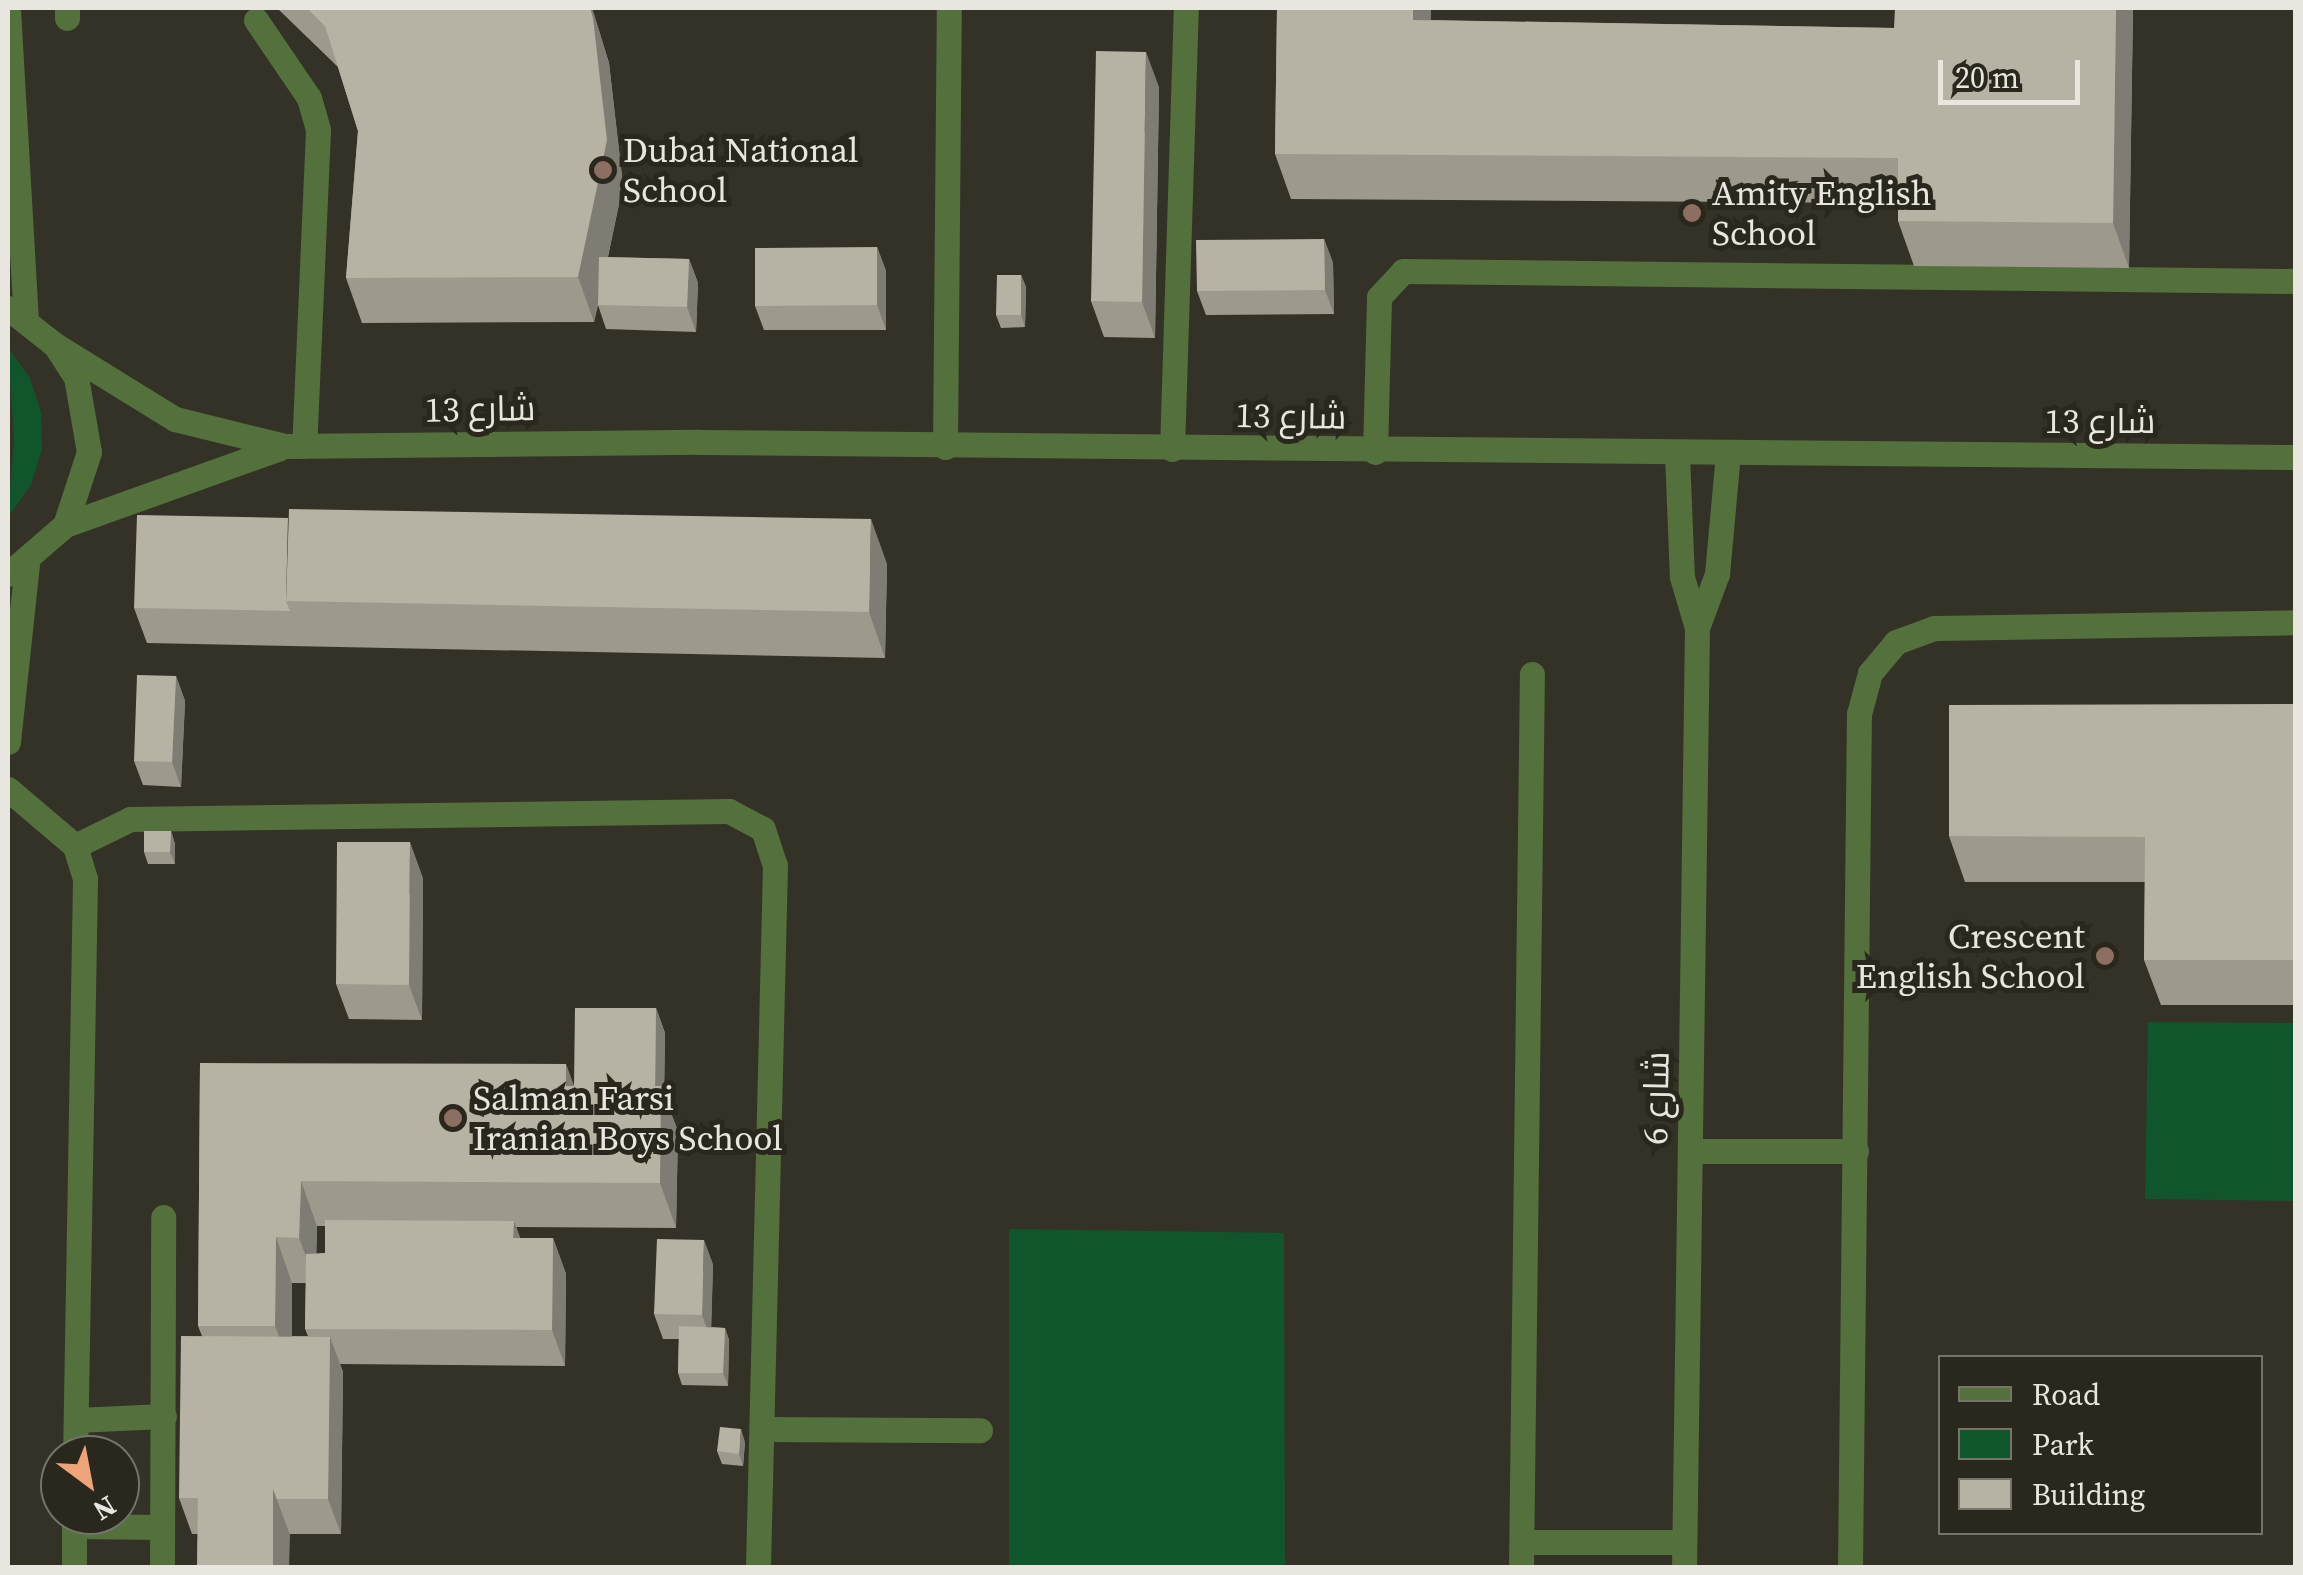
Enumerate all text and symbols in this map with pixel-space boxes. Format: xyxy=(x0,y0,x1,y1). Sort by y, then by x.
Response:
scale bar xyxy=(1943,40,2086,102)
text: 20 m xyxy=(1955,57,2019,98)
place label: Dubai National School xyxy=(623,129,858,211)
marker: Dubai National School xyxy=(592,159,614,181)
place label: Amity English School xyxy=(1712,172,1931,254)
marker: Amity English School xyxy=(1681,202,1703,224)
street label: شارع 13 xyxy=(424,387,536,431)
street label: شارع 13 xyxy=(1235,394,1347,438)
street label: شارع 13 xyxy=(2045,400,2155,442)
place label: Crescent English School xyxy=(1856,915,2085,997)
marker: Crescent English School xyxy=(2094,945,2116,967)
street label: شارع 6 xyxy=(1634,1051,1678,1145)
place label: Salman Farsi Iranian Boys School xyxy=(473,1077,783,1159)
marker: Salman Farsi Iranian Boys School xyxy=(442,1107,464,1129)
legend xyxy=(1938,1355,2263,1535)
text: Road xyxy=(2032,1374,2100,1415)
text: Park xyxy=(2032,1424,2094,1465)
north arrow xyxy=(40,1435,140,1535)
text: Building xyxy=(2032,1474,2145,1515)
text: N xyxy=(86,1487,124,1530)

